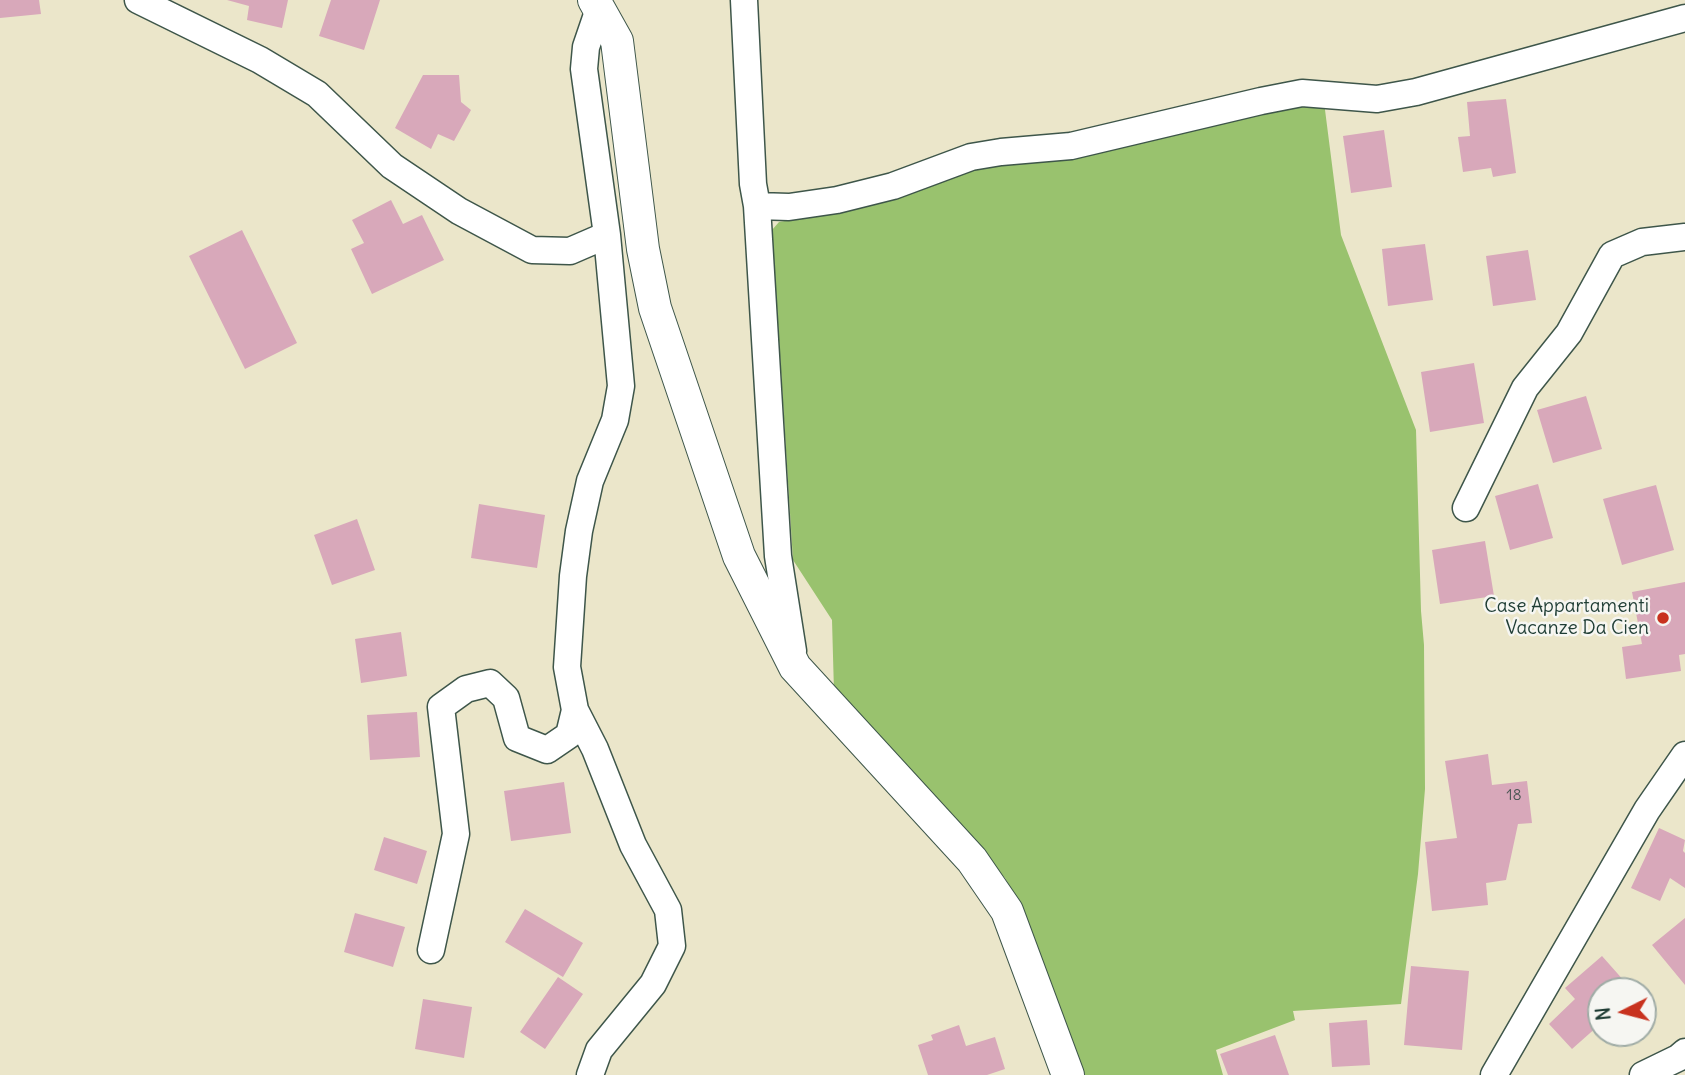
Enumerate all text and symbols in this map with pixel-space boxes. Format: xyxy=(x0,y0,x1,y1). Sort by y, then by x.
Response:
place label: Case Appartamenti Vacanze Da Cien xyxy=(1484,596,1649,640)
marker: Case Appartamenti Vacanze Da Cien xyxy=(1655,610,1671,626)
house number: 18 xyxy=(1506,785,1522,805)
north arrow xyxy=(1587,977,1657,1047)
text: N xyxy=(1590,1006,1616,1022)

